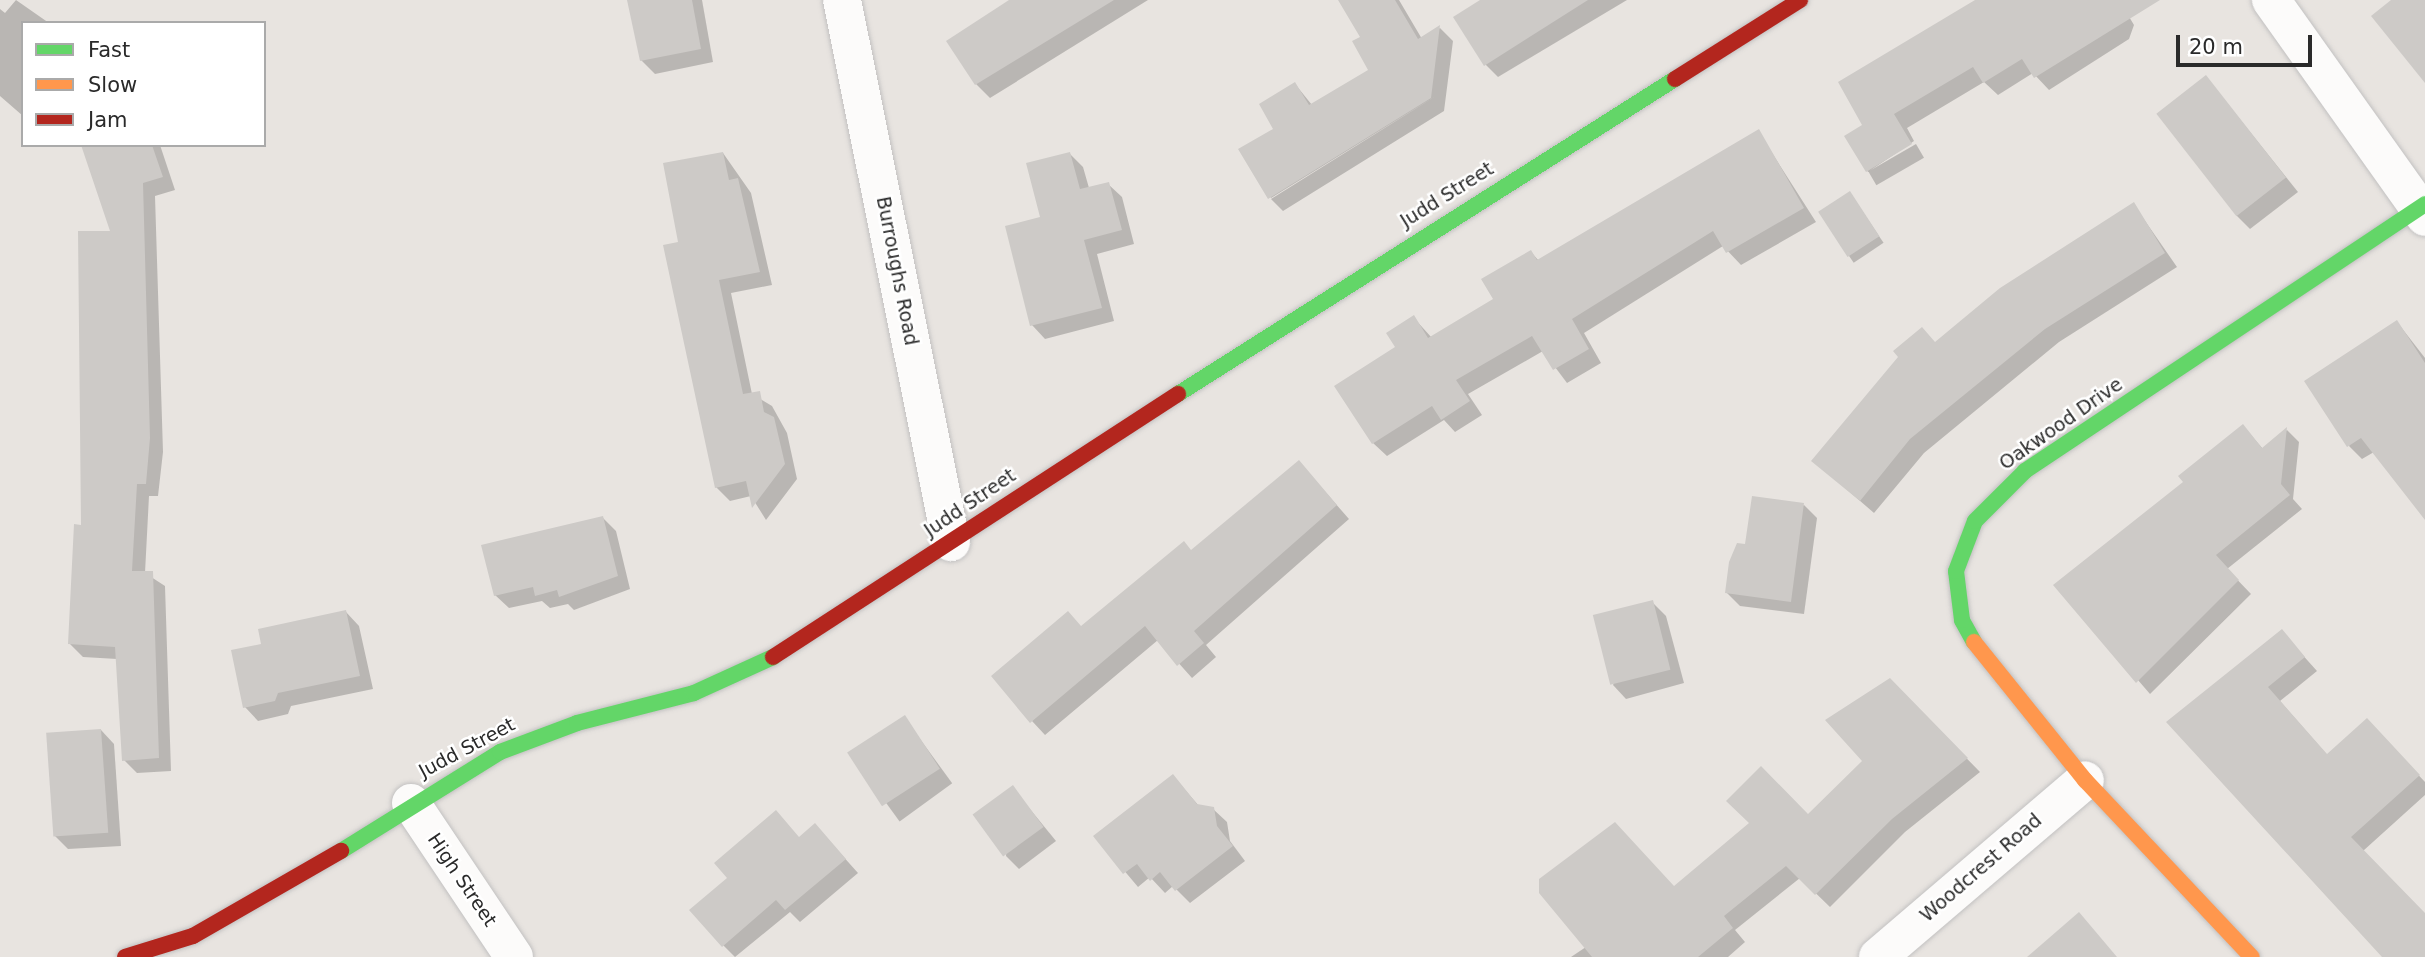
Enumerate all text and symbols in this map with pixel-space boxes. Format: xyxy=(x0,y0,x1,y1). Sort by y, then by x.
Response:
legend xyxy=(21,21,266,147)
scale bar xyxy=(2180,21,2316,65)
text: 20 m xyxy=(2189,35,2243,59)
text: Fast xyxy=(88,38,130,62)
text: Slow xyxy=(88,73,137,97)
text: Jam xyxy=(88,108,128,132)
street label: Judd Street xyxy=(1396,157,1498,233)
street label: Burroughs Road xyxy=(871,195,923,347)
street label: Oakwood Drive xyxy=(1995,373,2127,475)
street label: Judd Street xyxy=(920,464,1020,542)
street label: Judd Street xyxy=(415,713,519,783)
street label: Woodcrest Road xyxy=(1916,809,2046,927)
street label: High Street xyxy=(423,829,501,931)

